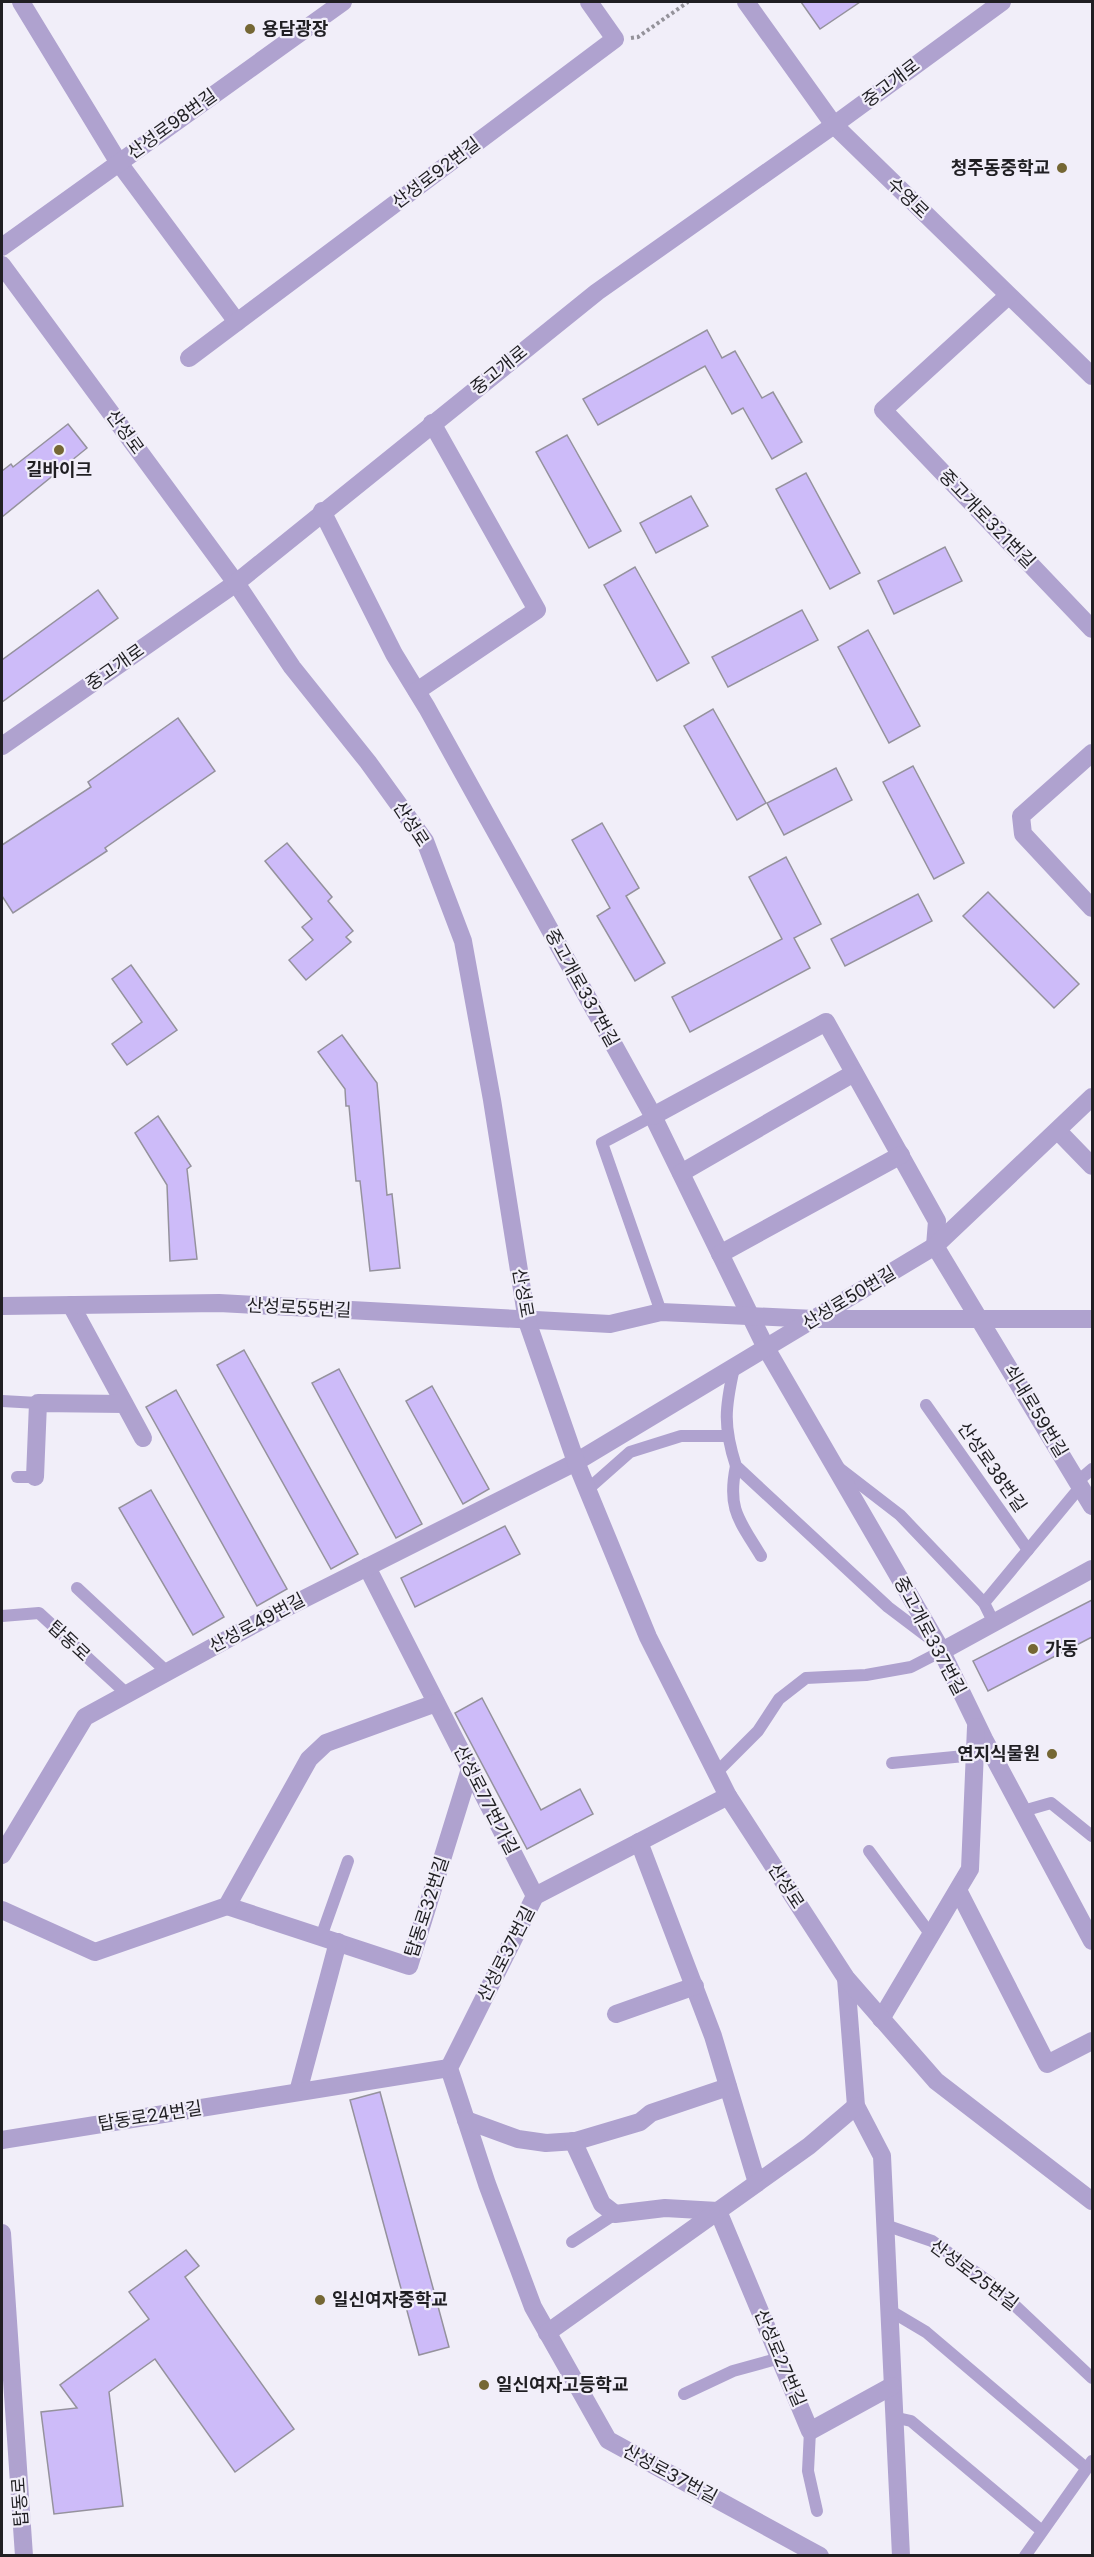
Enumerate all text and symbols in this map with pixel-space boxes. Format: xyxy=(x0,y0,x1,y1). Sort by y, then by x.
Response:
place label: 용담광장 xyxy=(262,18,329,39)
marker: 용담광장 xyxy=(243,22,257,36)
street label: 중고개로 xyxy=(858,54,923,111)
street label: 산성로98번길 xyxy=(123,84,220,163)
street label: 산성로92번길 xyxy=(387,133,484,213)
place label: 청주동중학교 xyxy=(951,157,1050,178)
marker: 청주동중학교 xyxy=(1055,161,1069,175)
street label: 수영로 xyxy=(883,173,934,222)
street label: 중고개로 xyxy=(466,341,531,399)
street label: 산성로 xyxy=(102,405,149,458)
marker: 길바이크 xyxy=(52,443,66,457)
place label: 길바이크 xyxy=(26,459,92,480)
street label: 중고개로321번길 xyxy=(935,465,1040,572)
street label: 중고개로 xyxy=(82,639,148,694)
street label: 산성로 xyxy=(389,797,434,850)
street label: 중고개로337번길 xyxy=(541,925,624,1050)
street label: 산성로50번길 xyxy=(798,1262,899,1334)
street label: 산성로 xyxy=(509,1267,538,1319)
street label: 산성로55번길 xyxy=(246,1294,352,1321)
street label: 쇠내로59번길 xyxy=(1000,1360,1072,1461)
street label: 산성로38번길 xyxy=(954,1418,1031,1516)
street label: 중고개로337번길 xyxy=(890,1573,971,1699)
street label: 산성로49번길 xyxy=(205,1589,308,1657)
street label: 탑동로 xyxy=(44,1616,95,1665)
place label: 가동 xyxy=(1045,1638,1078,1659)
marker: 가동 xyxy=(1026,1642,1040,1656)
street label: 산성로77번가길 xyxy=(450,1742,523,1858)
place label: 연지식물원 xyxy=(957,1743,1040,1764)
marker: 연지식물원 xyxy=(1045,1747,1059,1761)
street label: 탑동로32번길 xyxy=(400,1854,453,1960)
street label: 산성로 xyxy=(764,1859,809,1912)
street label: 산성로37번길 xyxy=(473,1903,539,2005)
street label: 탑동로24번길 xyxy=(96,2097,203,2134)
street label: 산성로25번길 xyxy=(926,2235,1022,2315)
place label: 일신여자중학교 xyxy=(332,2289,448,2310)
marker: 일신여자중학교 xyxy=(313,2293,327,2307)
street label: 산성로27번길 xyxy=(750,2306,810,2410)
place label: 일신여자고등학교 xyxy=(496,2374,628,2395)
marker: 일신여자고등학교 xyxy=(477,2378,491,2392)
street label: 산성로37번길 xyxy=(619,2440,721,2507)
street label: 탑동로 xyxy=(7,2477,32,2528)

